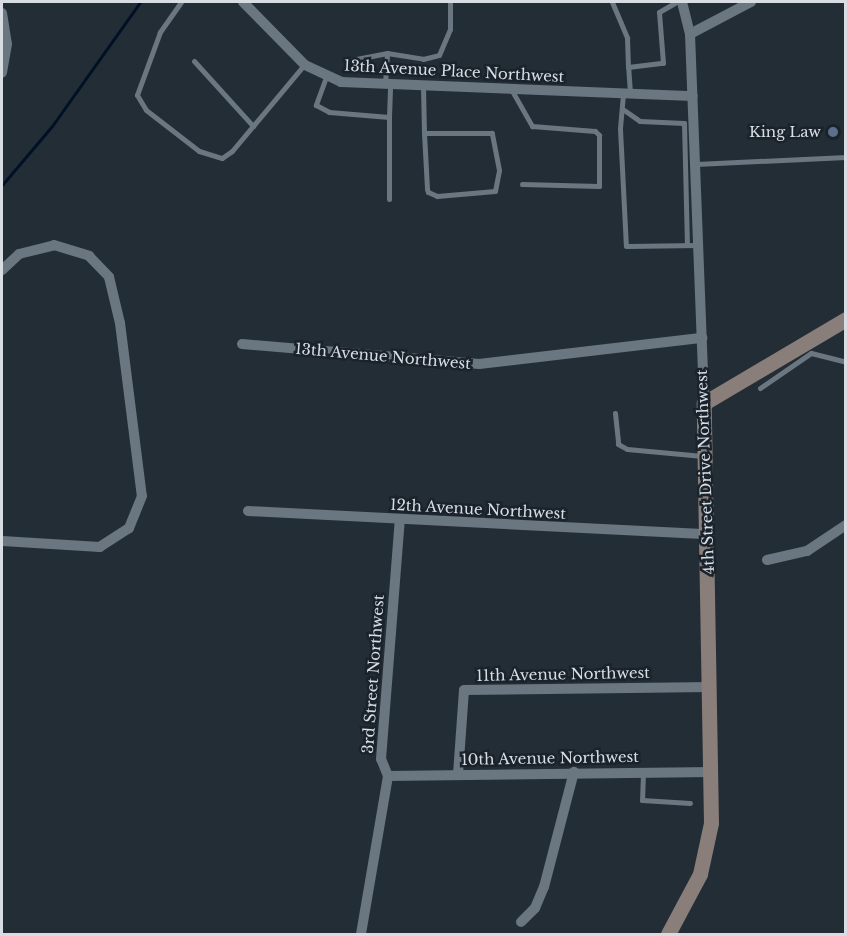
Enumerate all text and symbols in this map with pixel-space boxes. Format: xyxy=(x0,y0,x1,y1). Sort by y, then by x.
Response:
street label: 13th Avenue Place Northwest xyxy=(343,56,565,86)
place label: King Law xyxy=(749,123,821,141)
marker: King Law xyxy=(826,125,840,139)
street label: 13th Avenue Northwest xyxy=(294,339,472,373)
street label: 4th Street Drive Northwest xyxy=(692,369,718,575)
street label: 12th Avenue Northwest xyxy=(389,495,567,523)
street label: 3rd Street Northwest xyxy=(358,594,388,754)
street label: 11th Avenue Northwest xyxy=(476,663,650,685)
street label: 10th Avenue Northwest xyxy=(461,747,639,769)

